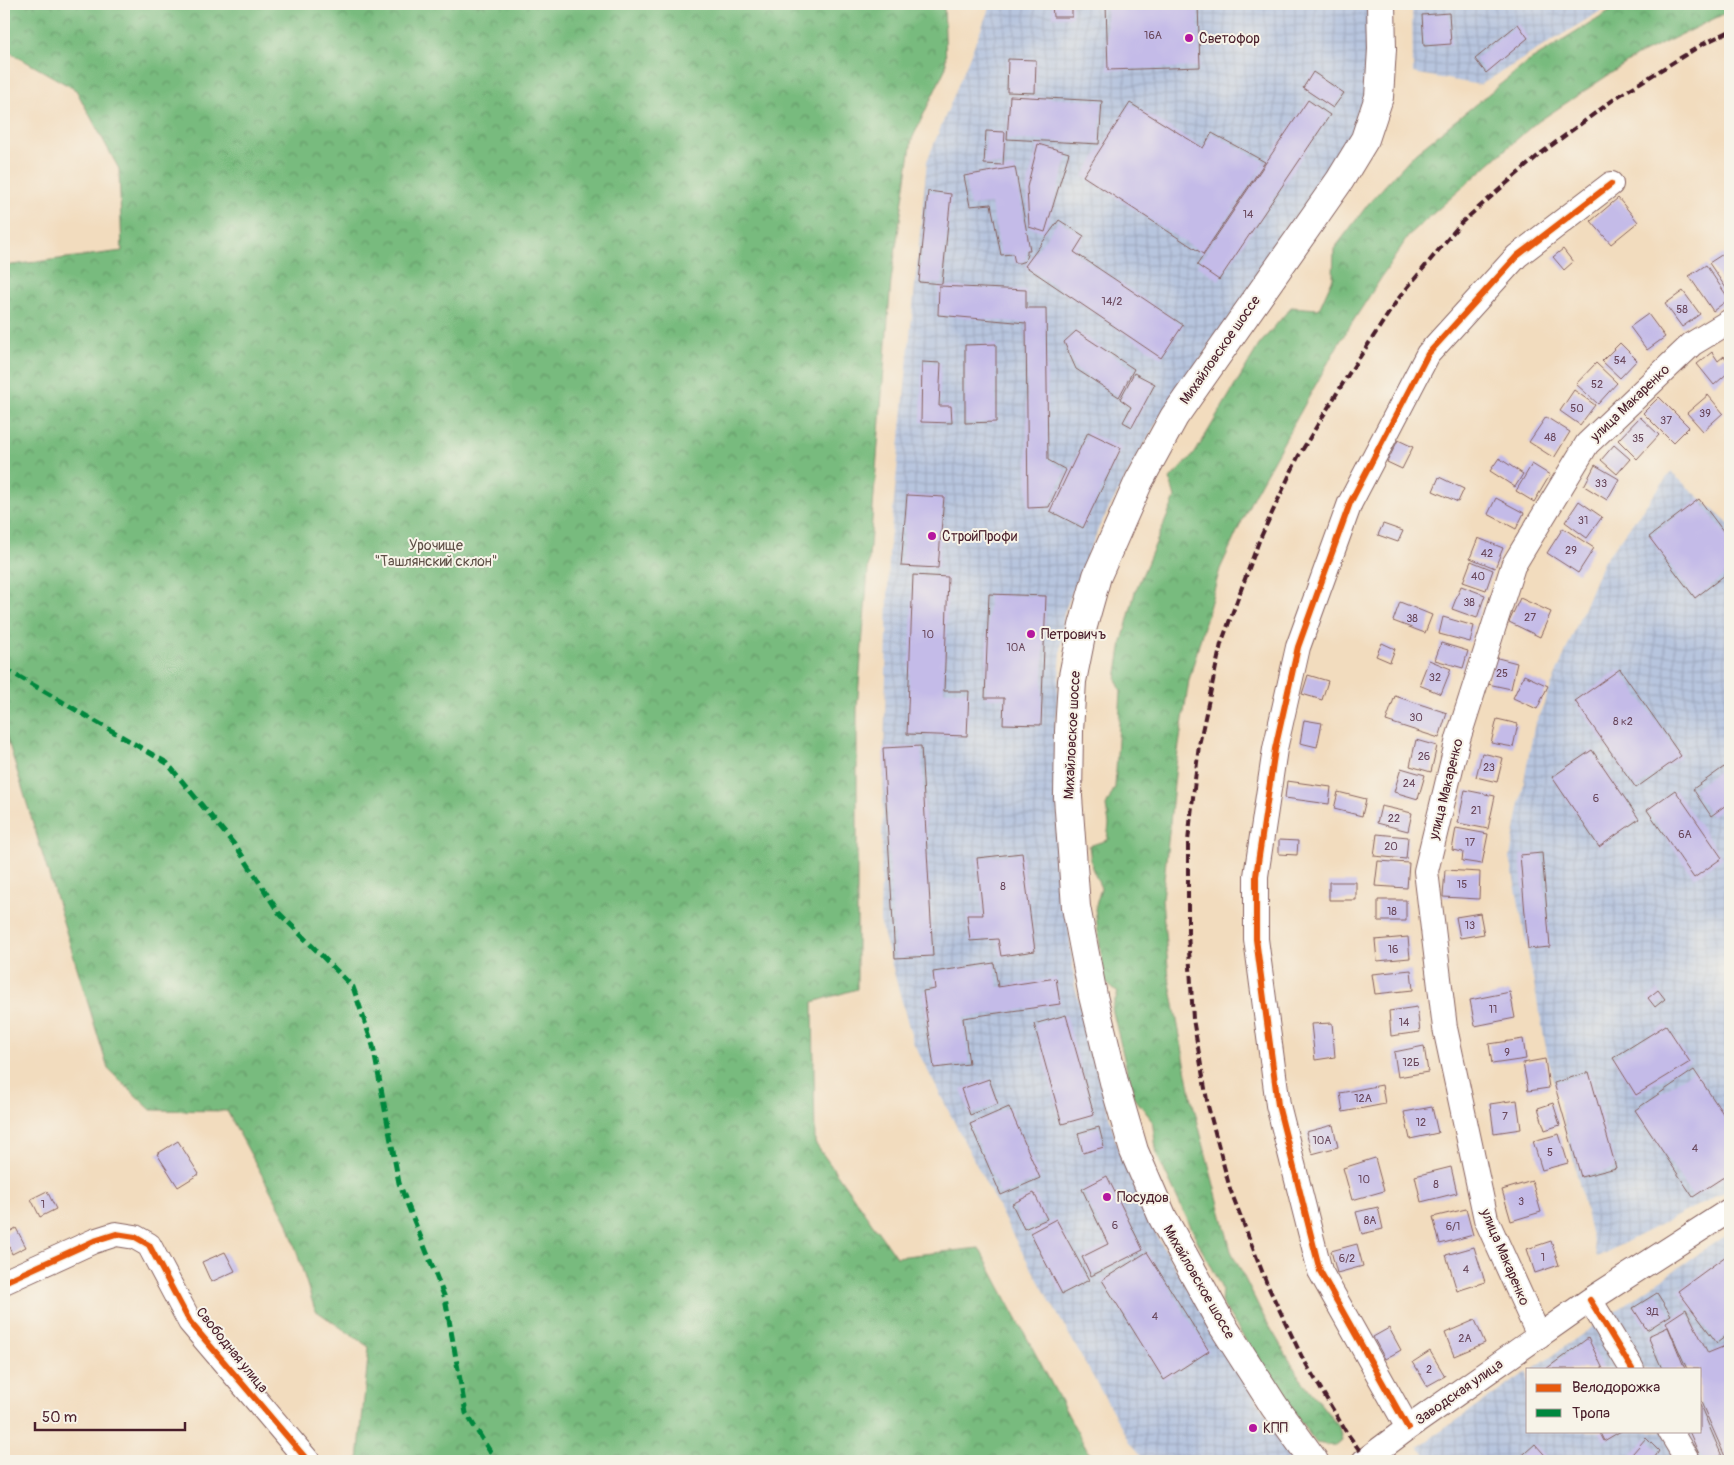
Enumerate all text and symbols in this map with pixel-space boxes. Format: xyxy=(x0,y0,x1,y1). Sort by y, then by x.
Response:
house number: 16А xyxy=(1144,29,1162,42)
place label: Светофор xyxy=(1199,30,1260,47)
marker: Светофор xyxy=(1183,32,1195,44)
house number: 14 xyxy=(1243,208,1254,221)
street label: Михайловское шоссе xyxy=(1176,292,1264,408)
house number: 14/2 xyxy=(1102,295,1122,308)
house number: 58 xyxy=(1676,303,1688,316)
house number: 54 xyxy=(1614,354,1627,367)
street label: улица Макаренко xyxy=(1586,361,1673,446)
house number: 52 xyxy=(1591,378,1603,391)
house number: 50 xyxy=(1570,402,1584,415)
house number: 39 xyxy=(1699,407,1711,420)
house number: 37 xyxy=(1660,414,1672,427)
house number: 48 xyxy=(1544,431,1556,444)
house number: 35 xyxy=(1632,432,1644,445)
house number: 33 xyxy=(1595,477,1607,490)
house number: 31 xyxy=(1578,514,1588,527)
place label: СтройПрофи xyxy=(942,528,1017,545)
marker: СтройПрофи xyxy=(926,530,938,542)
park label: Урочище "Ташлянский склон" xyxy=(374,537,498,570)
house number: 29 xyxy=(1565,544,1577,557)
house number: 42 xyxy=(1481,547,1493,560)
house number: 40 xyxy=(1471,570,1485,583)
house number: 38 xyxy=(1463,596,1475,609)
house number: 27 xyxy=(1524,611,1536,624)
house number: 38 xyxy=(1406,612,1418,625)
place label: Петровичъ xyxy=(1041,626,1106,643)
house number: 10 xyxy=(922,628,934,641)
marker: Петровичъ xyxy=(1025,628,1037,640)
house number: 10А xyxy=(1007,641,1025,654)
house number: 25 xyxy=(1496,667,1508,680)
street label: Михайловское шоссе xyxy=(1060,670,1084,800)
house number: 32 xyxy=(1429,671,1441,684)
house number: 30 xyxy=(1409,711,1423,724)
house number: 8 к2 xyxy=(1613,715,1633,728)
street label: улица Макаренко xyxy=(1425,736,1467,842)
house number: 26 xyxy=(1418,750,1430,763)
house number: 23 xyxy=(1483,761,1495,774)
house number: 24 xyxy=(1403,777,1416,790)
house number: 6 xyxy=(1593,792,1599,805)
house number: 21 xyxy=(1471,804,1481,817)
house number: 22 xyxy=(1388,812,1400,825)
house number: 6А xyxy=(1678,828,1692,841)
house number: 17 xyxy=(1465,836,1475,849)
house number: 20 xyxy=(1384,840,1398,853)
house number: 15 xyxy=(1457,878,1467,891)
house number: 8 xyxy=(1000,880,1006,893)
house number: 18 xyxy=(1387,905,1397,918)
house number: 13 xyxy=(1465,919,1475,932)
house number: 16 xyxy=(1388,943,1398,956)
house number: 11 xyxy=(1489,1003,1497,1016)
house number: 14 xyxy=(1399,1016,1410,1029)
house number: 9 xyxy=(1504,1046,1510,1059)
house number: 12Б xyxy=(1402,1056,1420,1069)
house number: 12А xyxy=(1354,1092,1372,1105)
house number: 7 xyxy=(1502,1110,1508,1123)
house number: 12 xyxy=(1416,1116,1426,1129)
house number: 10А xyxy=(1313,1134,1331,1147)
house number: 4 xyxy=(1692,1142,1699,1155)
house number: 5 xyxy=(1547,1146,1553,1159)
house number: 10 xyxy=(1358,1173,1370,1186)
house number: 8 xyxy=(1433,1178,1439,1191)
place label: Посудов xyxy=(1117,1189,1169,1206)
marker: Посудов xyxy=(1101,1191,1113,1203)
house number: 3 xyxy=(1518,1195,1524,1208)
house number: 1 xyxy=(41,1198,45,1211)
street label: улица Макаренко xyxy=(1477,1205,1533,1308)
house number: 8А xyxy=(1364,1214,1376,1227)
house number: 6 xyxy=(1112,1219,1118,1232)
house number: 6/1 xyxy=(1446,1220,1460,1233)
street label: Михайловское шоссе xyxy=(1159,1222,1239,1342)
house number: 1 xyxy=(1541,1251,1545,1264)
house number: 6/2 xyxy=(1339,1252,1355,1265)
house number: 4 xyxy=(1463,1263,1470,1276)
street label: Свободная улица xyxy=(192,1304,272,1396)
house number: 3Д xyxy=(1646,1305,1659,1318)
house number: 4 xyxy=(1152,1310,1159,1323)
house number: 2А xyxy=(1458,1332,1472,1345)
street label: Заводская улица xyxy=(1412,1355,1506,1429)
house number: 2 xyxy=(1426,1363,1432,1376)
legend xyxy=(1526,1368,1702,1432)
text: Велодорожка xyxy=(1572,1378,1660,1397)
scale bar xyxy=(35,1400,185,1432)
text: Тропа xyxy=(1572,1404,1610,1423)
text: 50 m xyxy=(42,1408,77,1427)
place label: КПП xyxy=(1263,1420,1288,1437)
marker: КПП xyxy=(1247,1422,1259,1434)

